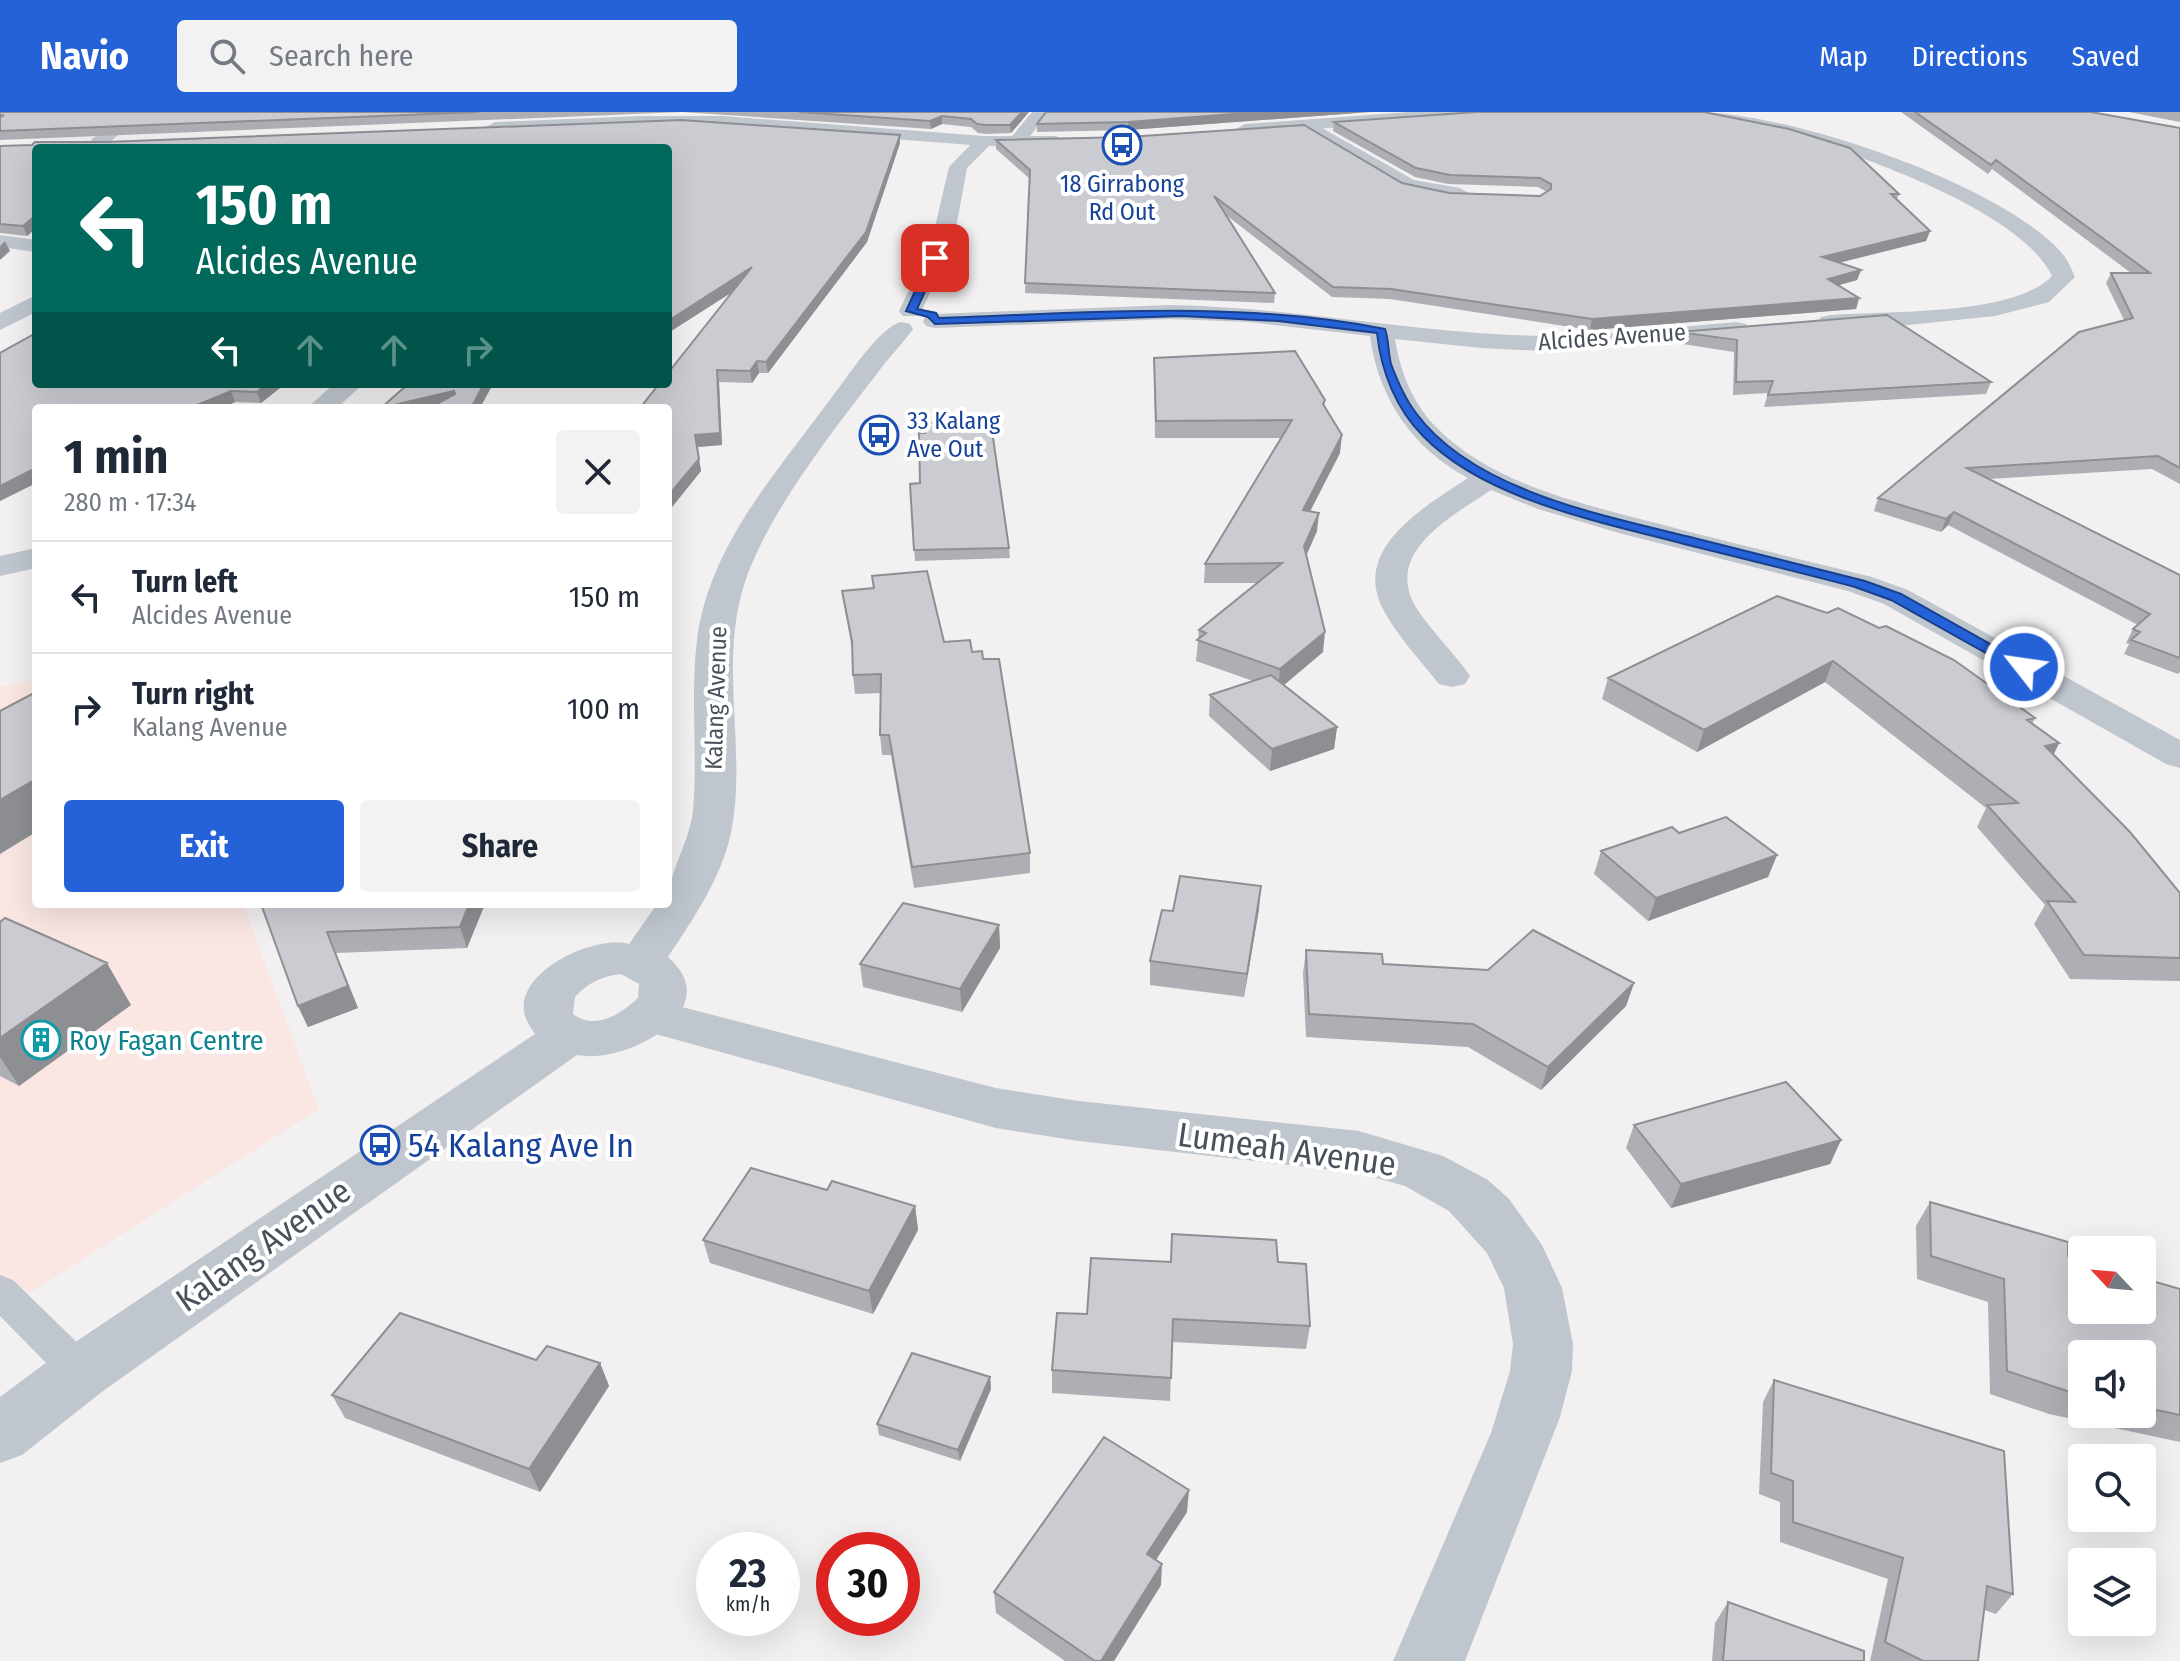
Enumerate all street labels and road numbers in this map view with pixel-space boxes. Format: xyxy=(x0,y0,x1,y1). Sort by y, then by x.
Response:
street label: Alcides Avenue xyxy=(1537,318,1687,356)
street label: Kalang Avenue xyxy=(700,626,732,770)
street label: Lumeah Avenue xyxy=(1175,1114,1399,1185)
street label: Kalang Avenue xyxy=(168,1170,358,1321)

